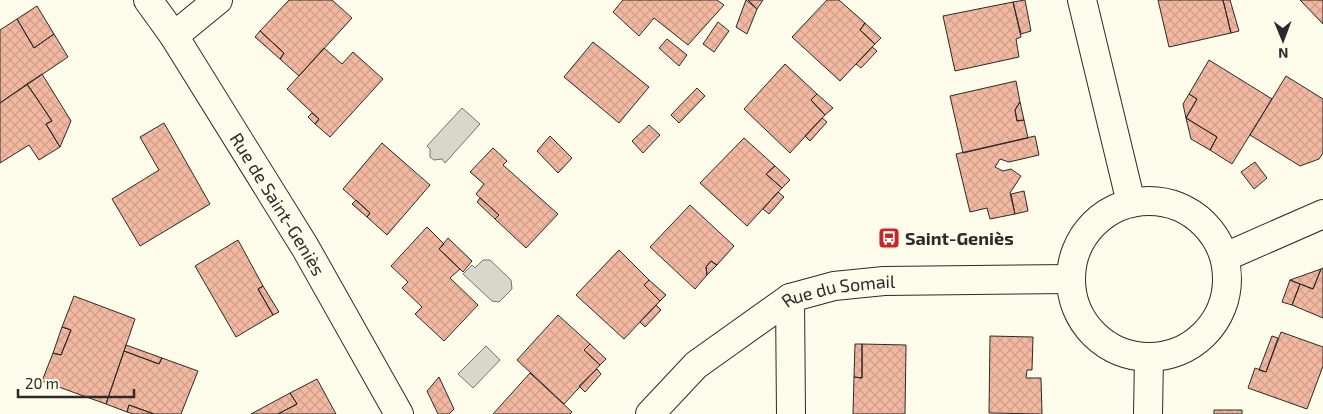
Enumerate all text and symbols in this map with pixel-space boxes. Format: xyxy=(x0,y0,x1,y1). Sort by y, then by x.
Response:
north arrow xyxy=(1258,15,1308,65)
text: N xyxy=(1278,45,1288,62)
street label: Rue de Saint-Geniès xyxy=(226,129,330,279)
bus stop icon: Saint-Geniès xyxy=(877,226,901,250)
place label: Saint-Geniès xyxy=(905,227,1014,249)
street label: Rue du Somail xyxy=(777,270,896,312)
scale bar xyxy=(18,366,134,398)
text: 20 m xyxy=(25,374,59,392)

